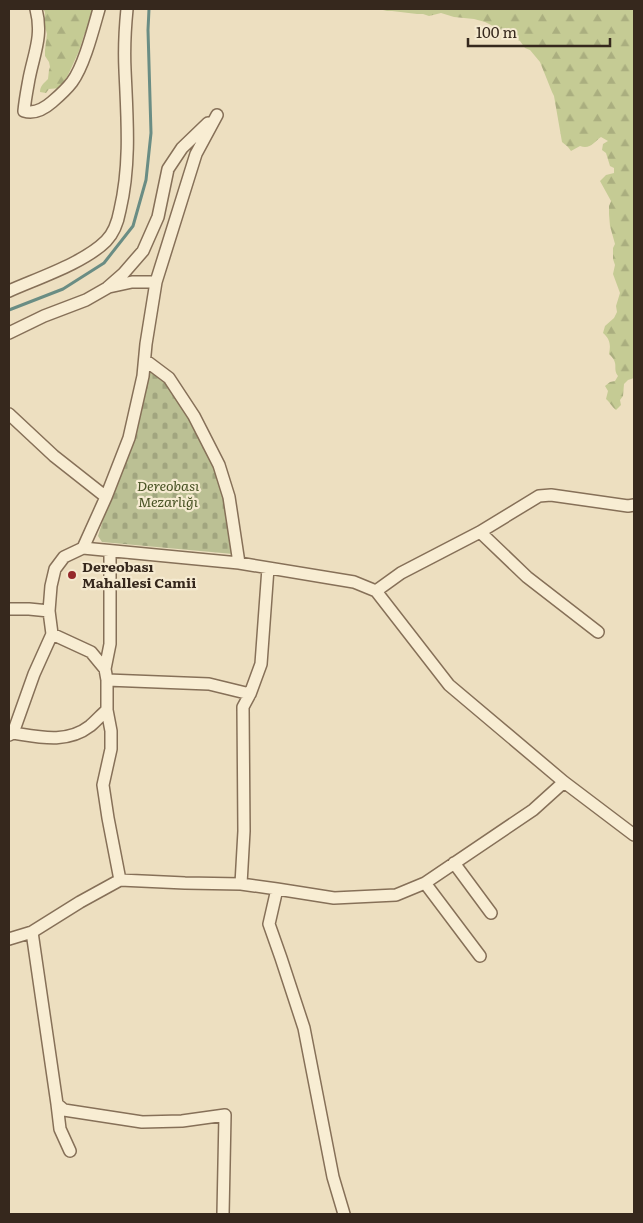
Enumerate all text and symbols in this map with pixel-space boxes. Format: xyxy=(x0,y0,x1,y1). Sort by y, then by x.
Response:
scale bar xyxy=(468,15,610,47)
text: 100 m xyxy=(476,20,517,43)
park label: Dereobası Mezarlığı xyxy=(137,475,200,511)
place label: Dereobası Mahallesi Camii xyxy=(82,556,196,592)
marker: Dereobası Mahallesi Camii xyxy=(66,569,78,581)

